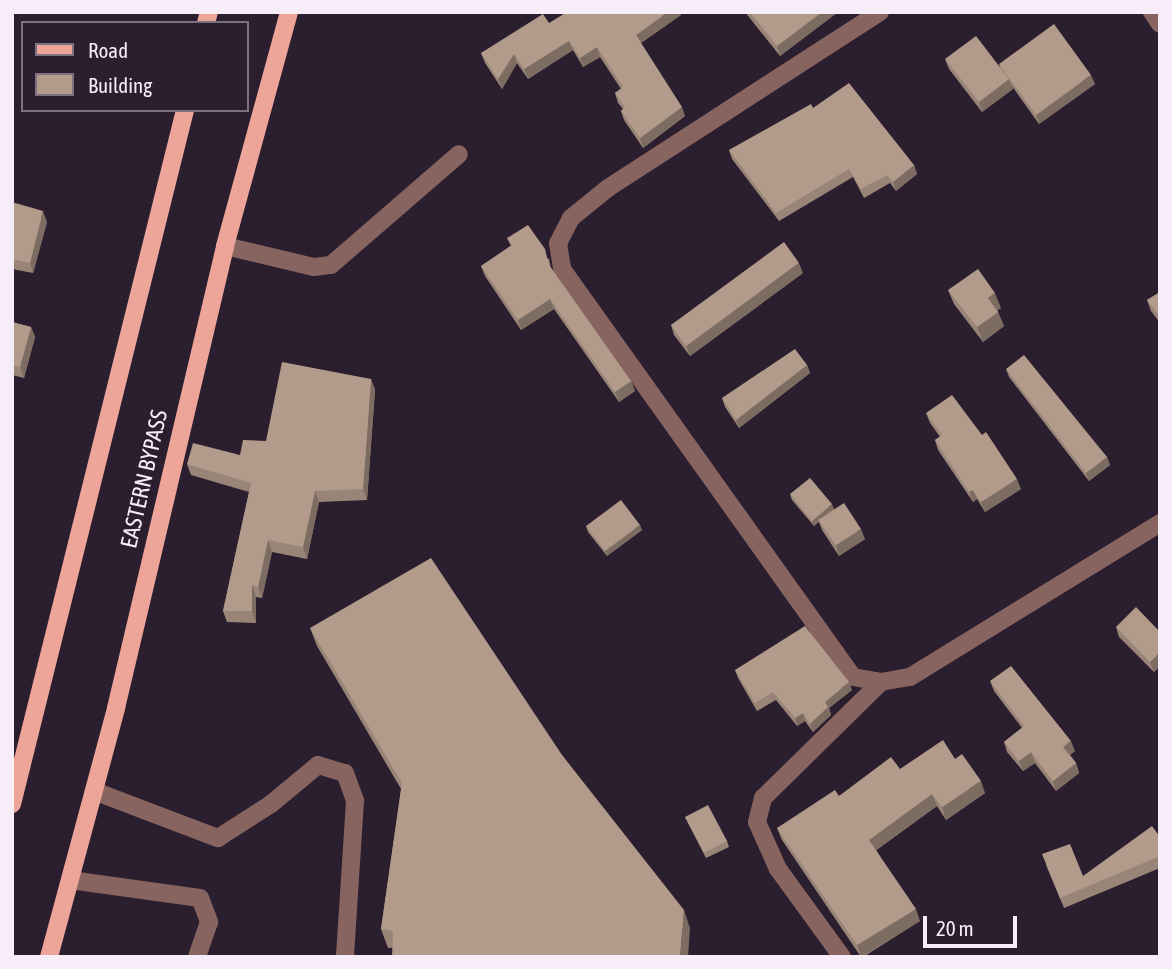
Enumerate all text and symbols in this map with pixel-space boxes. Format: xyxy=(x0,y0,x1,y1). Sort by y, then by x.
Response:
legend xyxy=(21,21,248,112)
text: Road xyxy=(88,38,128,62)
text: Building xyxy=(88,73,152,97)
street label: EASTERN BYPASS xyxy=(115,407,173,551)
scale bar xyxy=(927,902,1021,946)
text: 20 m xyxy=(936,916,974,940)

